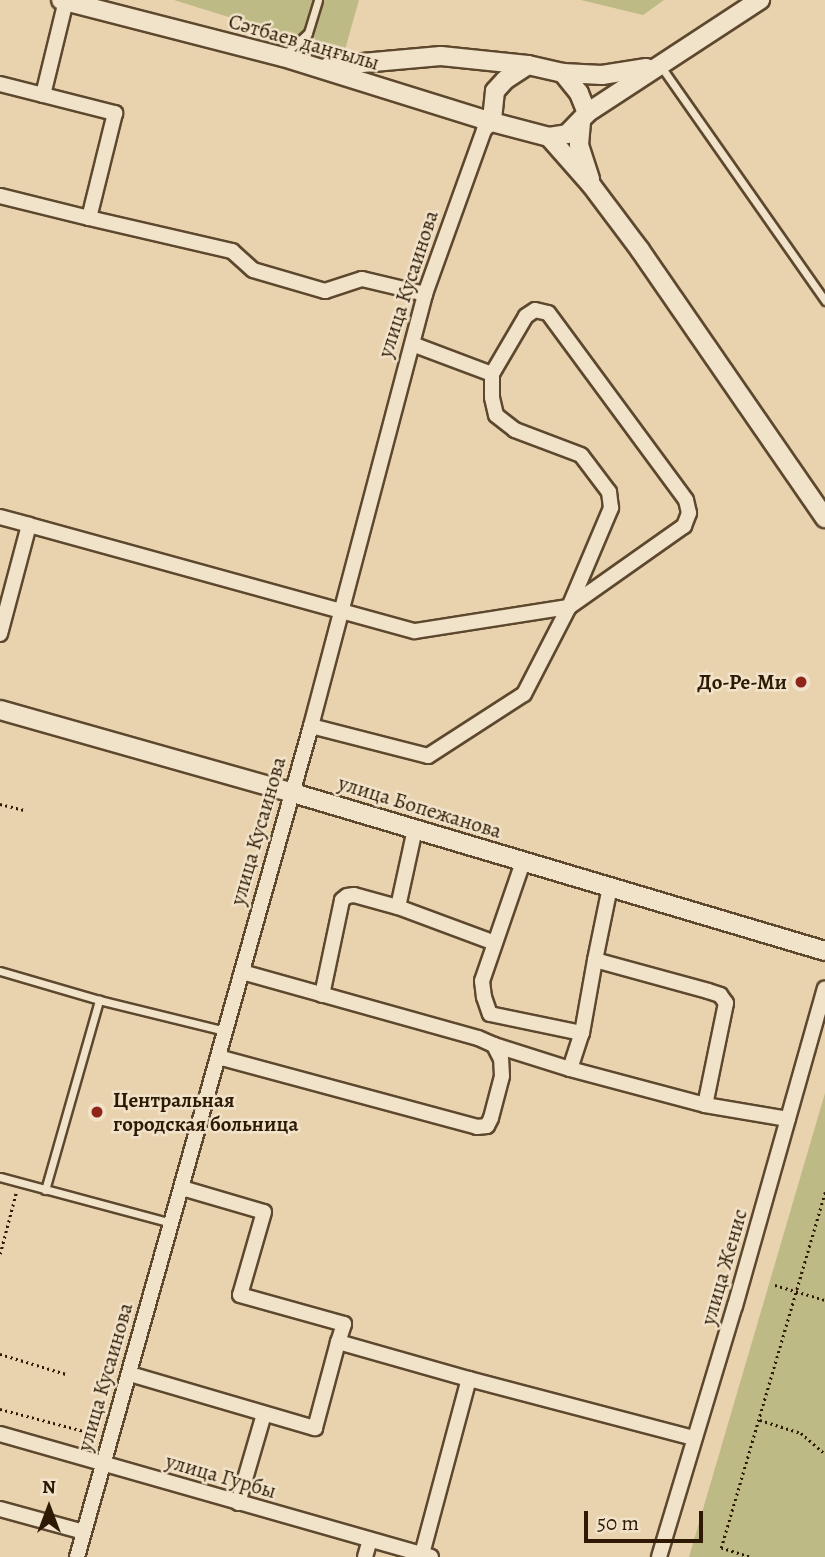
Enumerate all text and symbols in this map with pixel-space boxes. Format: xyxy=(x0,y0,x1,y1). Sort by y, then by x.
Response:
street label: Сәтбаев даңғылы xyxy=(226,8,382,76)
street label: улица Кусаинова xyxy=(372,207,444,361)
place label: До-Ре-Ми xyxy=(697,669,787,695)
marker: До-Ре-Ми xyxy=(793,674,809,690)
street label: улица Кусаинова xyxy=(225,754,291,908)
street label: улица Бопежанова xyxy=(335,770,505,844)
place label: Центральная городская больница xyxy=(113,1087,298,1137)
marker: Центральная городская больница xyxy=(87,1102,107,1122)
street label: улица Женис xyxy=(695,1206,753,1328)
street label: улица Кусаинова xyxy=(72,1300,138,1454)
street label: улица Гурбы xyxy=(163,1448,279,1504)
north arrow xyxy=(14,1473,84,1543)
text: N xyxy=(42,1474,56,1500)
scale bar xyxy=(587,1498,706,1542)
text: 50 m xyxy=(597,1509,639,1537)

